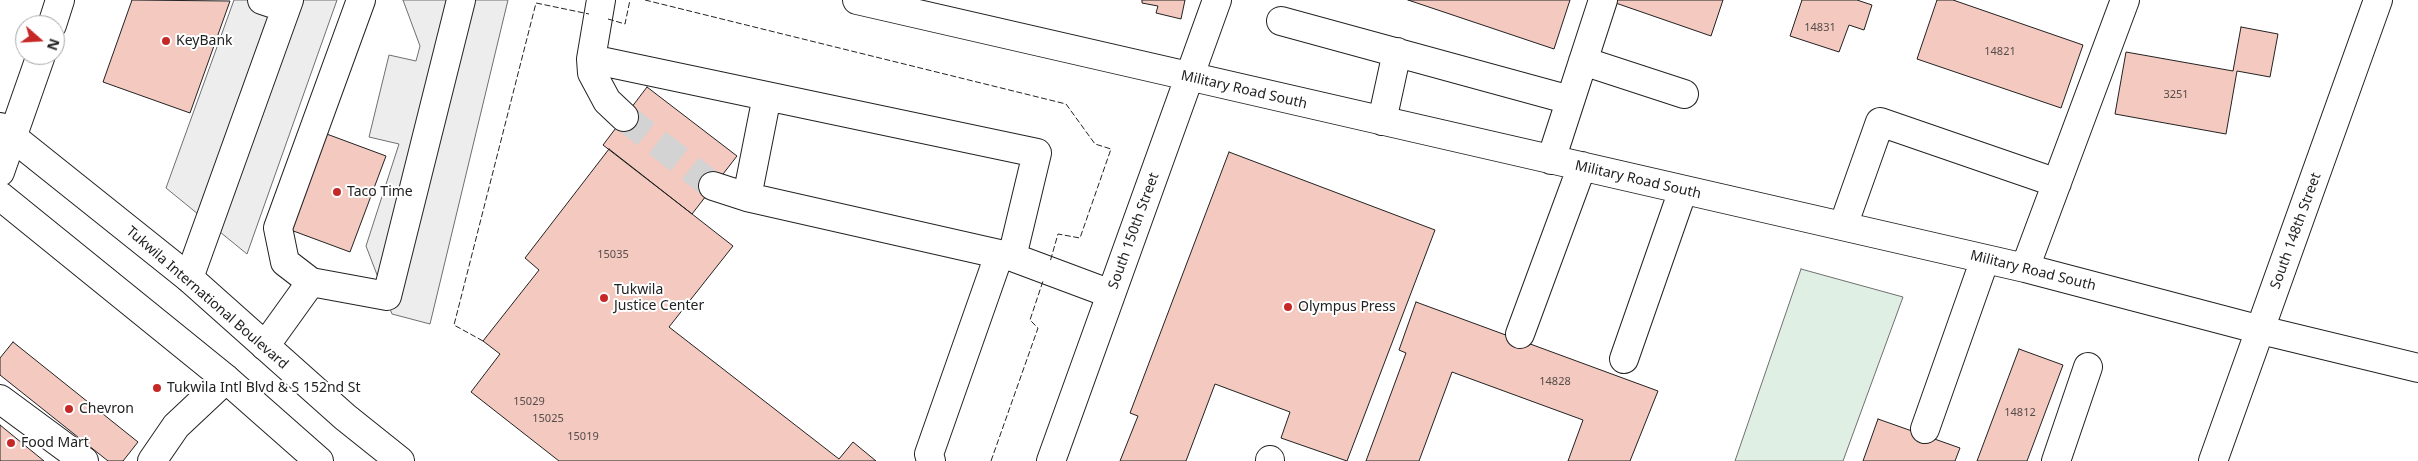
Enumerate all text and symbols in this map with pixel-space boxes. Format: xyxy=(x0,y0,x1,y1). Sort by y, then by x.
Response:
north arrow xyxy=(15,15,65,65)
house number: 14831 xyxy=(1804,21,1836,35)
place label: KeyBank xyxy=(176,33,233,49)
marker: KeyBank xyxy=(160,35,172,47)
text: N xyxy=(43,36,65,53)
house number: 14821 xyxy=(1984,45,2016,59)
street label: Military Road South xyxy=(1179,67,1309,113)
house number: 3251 xyxy=(2163,88,2189,102)
street label: Military Road South xyxy=(1573,157,1703,203)
street label: South 150th Street xyxy=(1105,171,1163,291)
street label: South 148th Street xyxy=(2267,171,2325,291)
place label: Taco Time xyxy=(347,184,413,200)
marker: Taco Time xyxy=(331,186,343,198)
street label: Tukwila International Boulevard xyxy=(123,223,291,373)
street label: Military Road South xyxy=(1968,247,2098,295)
house number: 15035 xyxy=(597,248,629,262)
place label: Tukwila Justice Center xyxy=(614,282,704,314)
marker: Tukwila Justice Center xyxy=(598,292,610,304)
place label: Olympus Press xyxy=(1298,299,1396,315)
marker: Olympus Press xyxy=(1282,301,1294,313)
house number: 14828 xyxy=(1539,375,1571,389)
place label: Tukwila Intl Blvd & S 152nd St xyxy=(167,380,361,396)
marker: Tukwila Intl Blvd & S 152nd St xyxy=(151,382,163,394)
house number: 15029 xyxy=(513,395,545,409)
place label: Chevron xyxy=(79,401,134,417)
marker: Chevron xyxy=(63,403,75,415)
house number: 14812 xyxy=(2004,406,2036,420)
house number: 15025 xyxy=(532,412,564,426)
house number: 15019 xyxy=(567,430,599,444)
place label: Food Mart xyxy=(21,435,89,451)
marker: Food Mart xyxy=(5,437,17,449)

